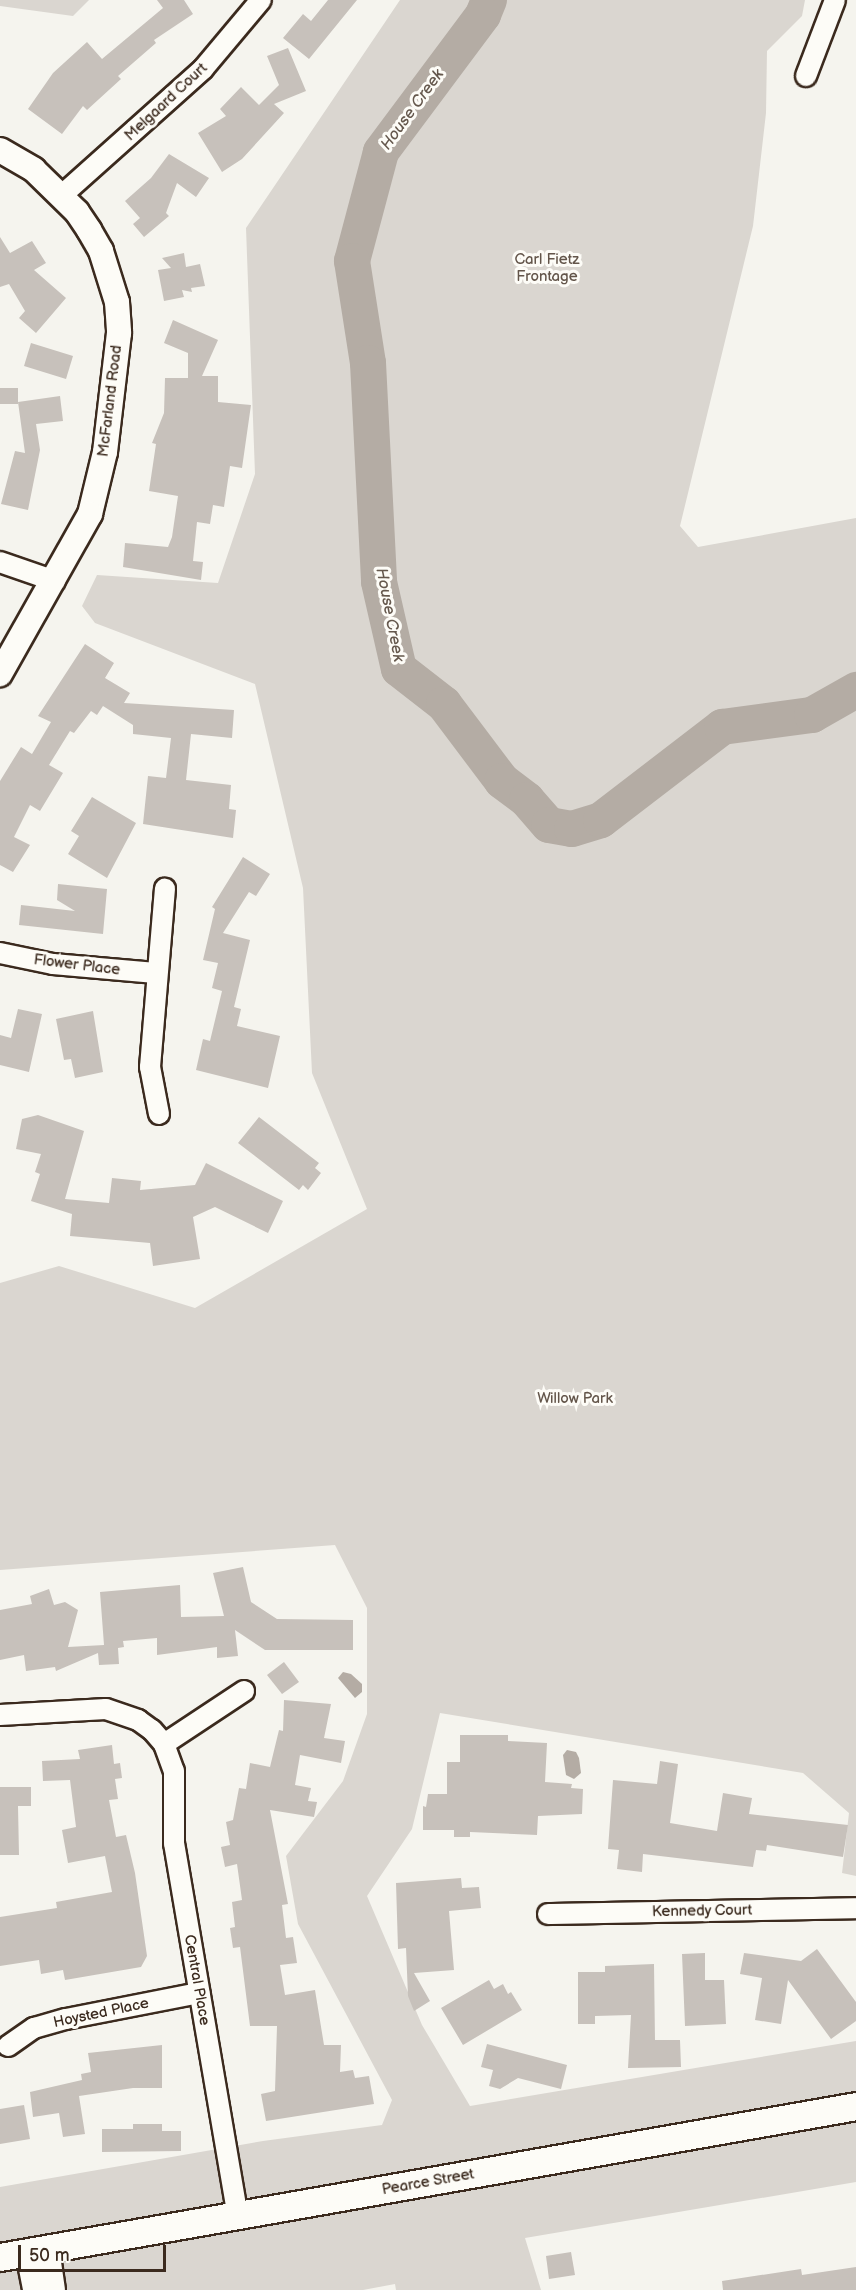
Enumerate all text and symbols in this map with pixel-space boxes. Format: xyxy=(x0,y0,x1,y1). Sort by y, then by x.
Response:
street label: Melgaard Court xyxy=(121,59,211,145)
water label: House Creek xyxy=(377,66,449,154)
park label: Carl Fietz Frontage xyxy=(514,250,580,285)
street label: McFarland Road xyxy=(94,344,126,458)
water label: House Creek xyxy=(371,567,407,663)
street label: Flower Place xyxy=(33,951,121,979)
park label: Willow Park xyxy=(537,1390,613,1408)
street label: Kennedy Court xyxy=(651,1901,753,1921)
street label: Central Place xyxy=(180,1933,214,2027)
street label: Hoysted Place xyxy=(52,1994,150,2032)
street label: Pearce Street xyxy=(380,2165,476,2199)
scale bar xyxy=(21,2233,170,2271)
text: 50 m xyxy=(29,2245,70,2266)

